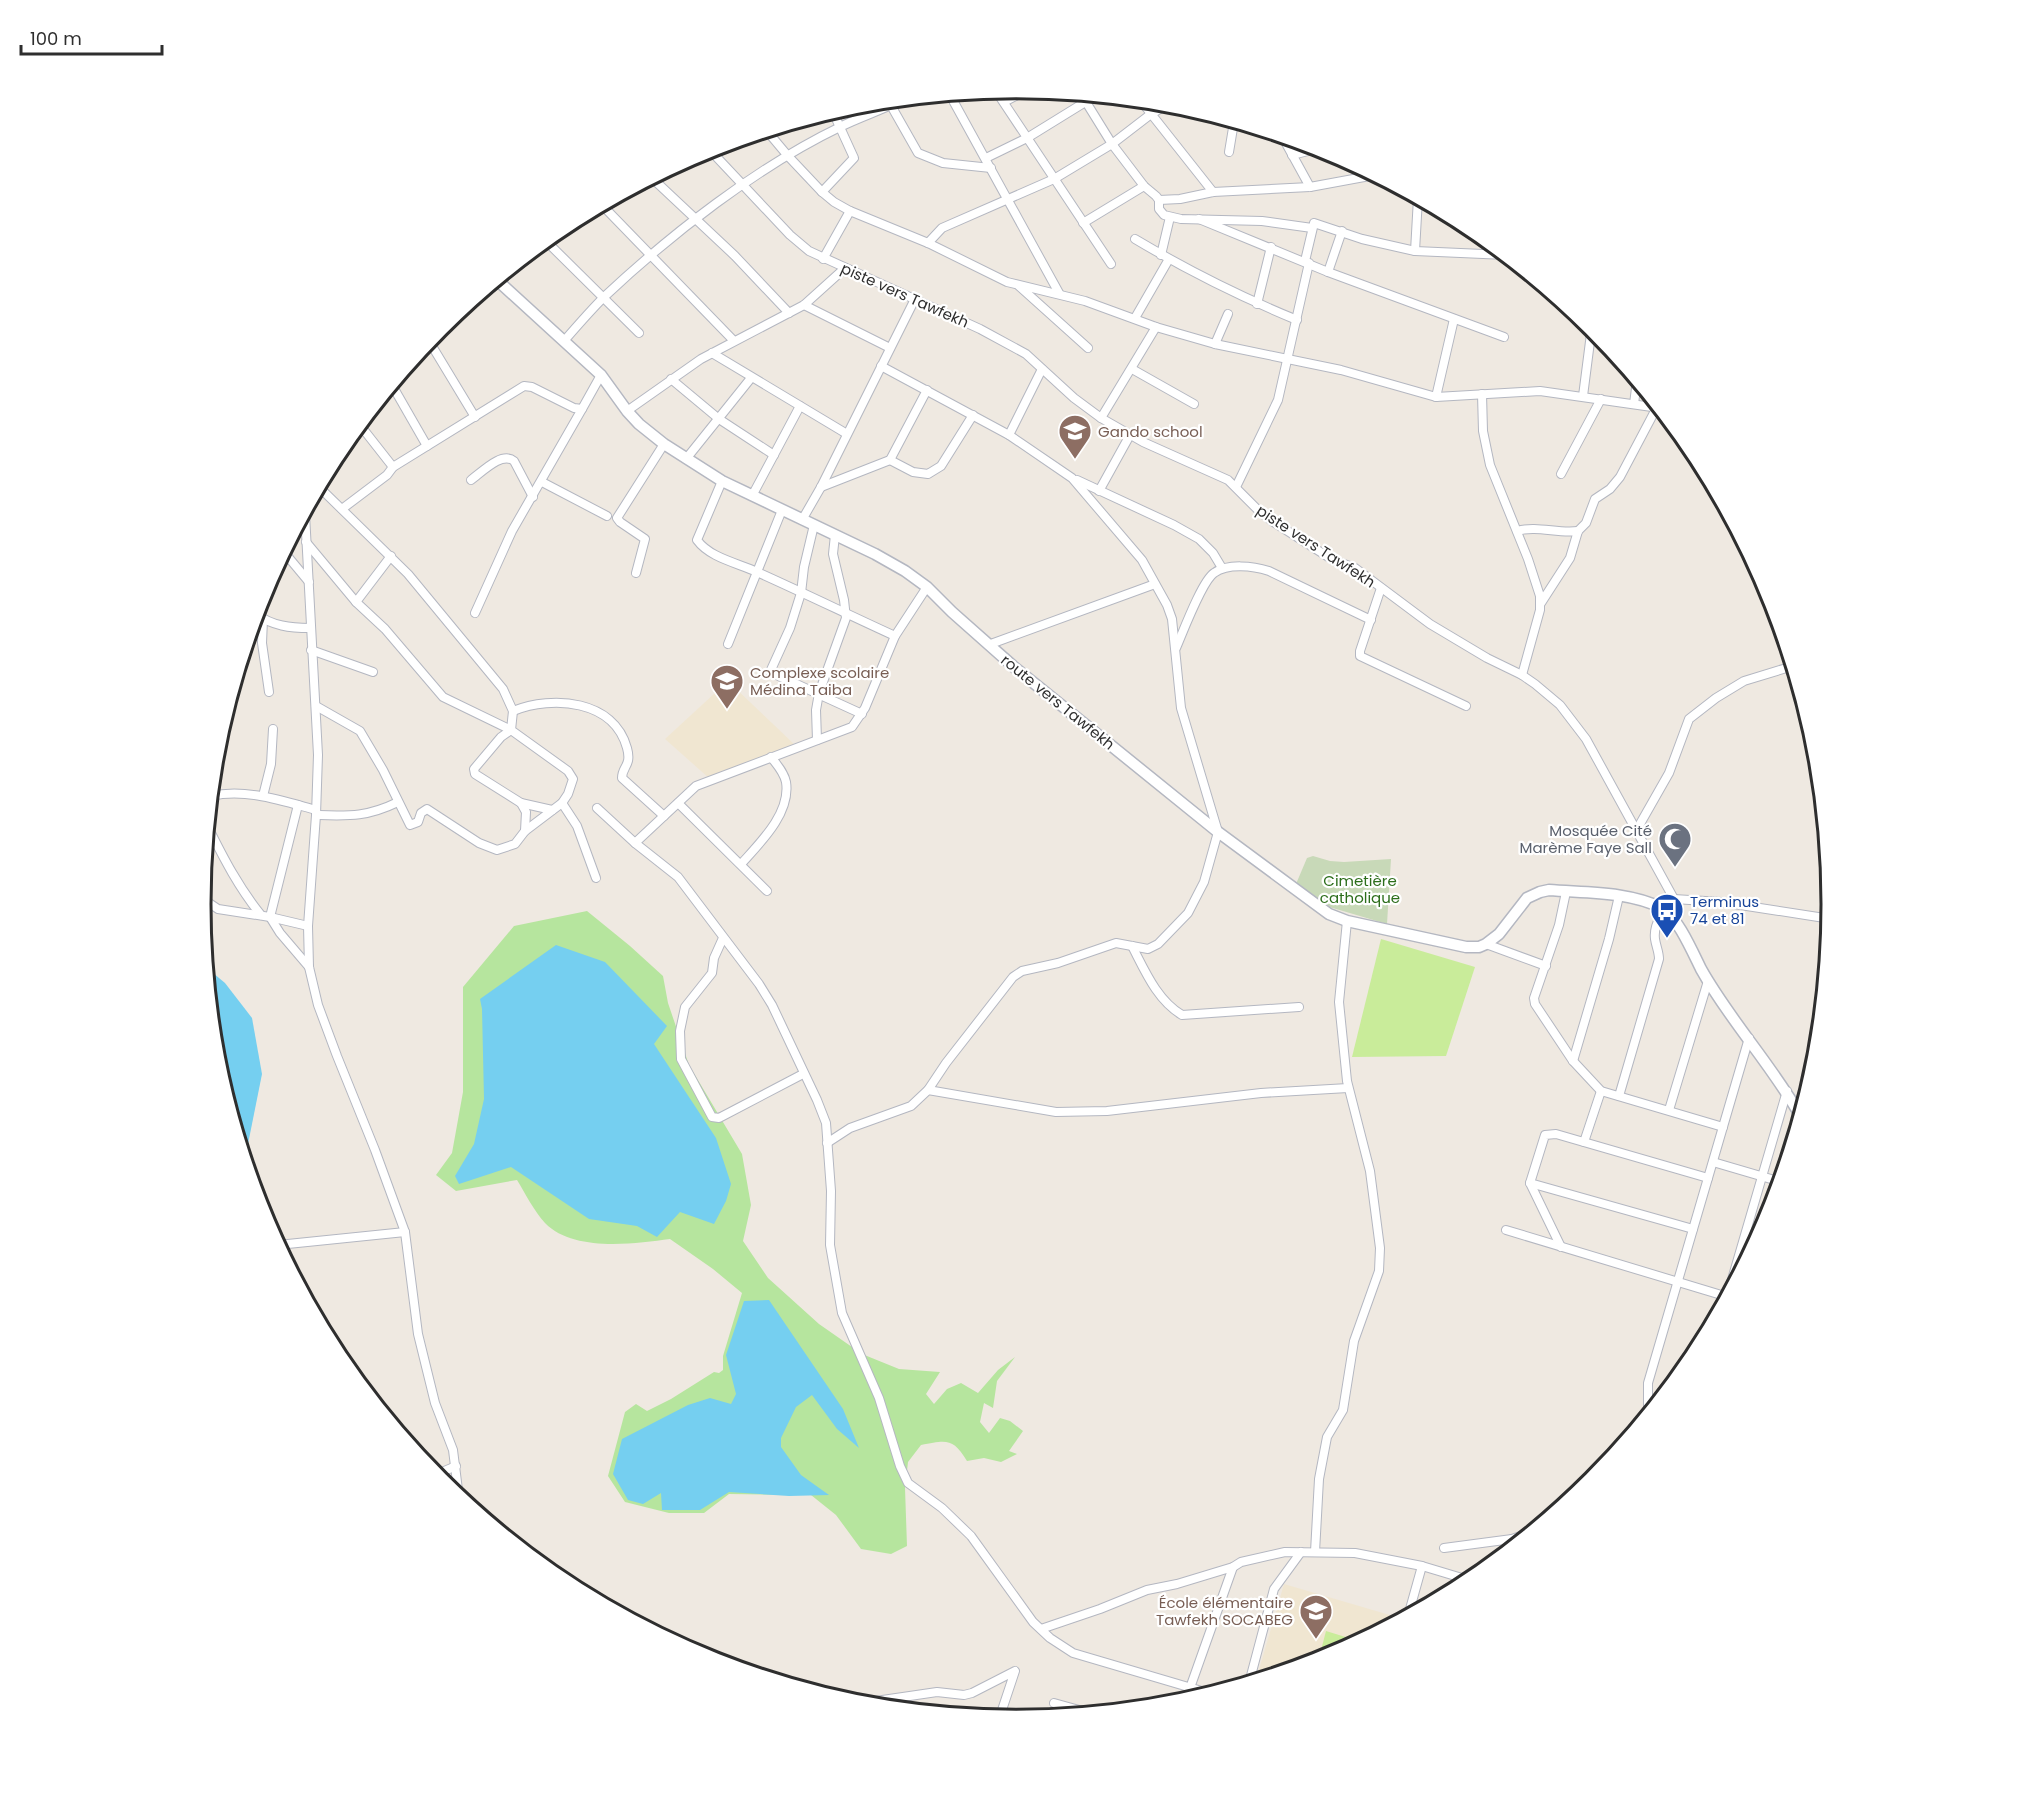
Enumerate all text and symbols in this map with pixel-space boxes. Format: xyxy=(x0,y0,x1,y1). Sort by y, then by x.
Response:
scale bar xyxy=(21,18,162,56)
text: 100 m xyxy=(30,26,82,51)
street label: piste vers Tawfekh xyxy=(838,257,972,333)
school or university icon: Gando school xyxy=(1057,413,1093,460)
place label: Gando school xyxy=(1098,421,1203,442)
street label: piste vers Tawfekh xyxy=(1253,500,1379,592)
street label: route vers Tawfekh xyxy=(997,650,1119,754)
place label: Complexe scolaire Médina Taiba xyxy=(750,662,889,700)
school or university icon: Complexe scolaire Médina Taiba xyxy=(709,663,745,710)
place label: Mosquée Cité Marème Faye Sall xyxy=(1520,820,1652,858)
mosque icon: Mosquée Cité Marème Faye Sall xyxy=(1657,821,1693,868)
park label: Cimetière catholique xyxy=(1320,870,1400,908)
place label: Terminus 74 et 81 xyxy=(1690,891,1759,929)
bus stop icon: Terminus 74 et 81 xyxy=(1649,892,1685,939)
place label: École élémentaire Tawfekh SOCABEG xyxy=(1156,1592,1293,1630)
school or university icon: École élémentaire Tawfekh SOCABEG xyxy=(1298,1593,1334,1640)

